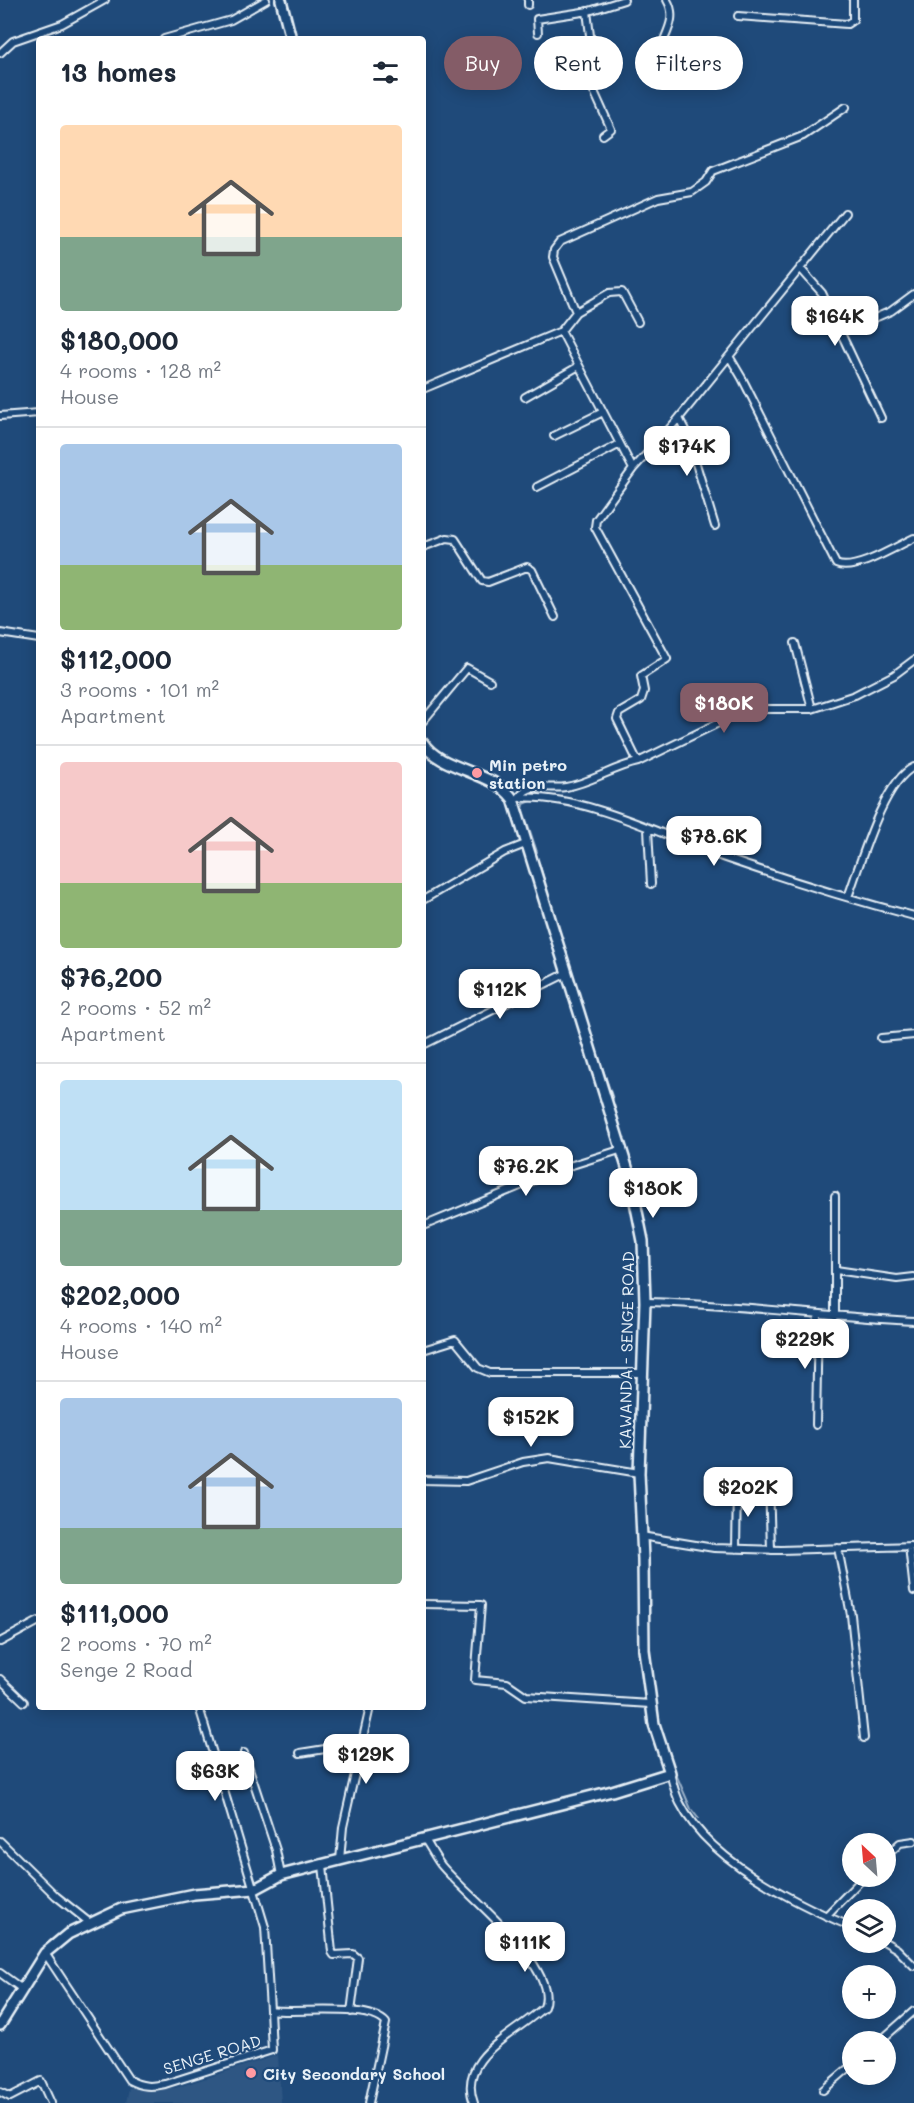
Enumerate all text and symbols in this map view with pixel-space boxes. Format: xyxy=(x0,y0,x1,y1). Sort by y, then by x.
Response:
chip: Buy xyxy=(444,36,522,90)
chip: Rent xyxy=(534,36,623,90)
chip: Filters xyxy=(635,36,743,90)
text: 13 homes xyxy=(60,55,177,89)
icon: filters xyxy=(369,56,402,89)
icon: home xyxy=(177,164,285,272)
pin: $164K xyxy=(793,296,877,347)
text: $164K xyxy=(805,302,865,328)
text: $180,000 xyxy=(60,323,179,357)
text: 4 rooms · 128 m² xyxy=(60,357,221,383)
text: House xyxy=(60,383,119,409)
pin: $174K xyxy=(645,426,729,477)
text: $174K xyxy=(658,432,716,458)
icon: home xyxy=(177,483,285,591)
text: $112,000 xyxy=(60,642,172,676)
text: 3 rooms · 101 m² xyxy=(60,676,219,702)
pin: $180K xyxy=(682,683,766,734)
text: $180K xyxy=(694,689,754,715)
text: Apartment xyxy=(60,702,166,728)
place label: Min petro station xyxy=(489,754,567,793)
marker: Min petro station xyxy=(470,766,484,780)
icon: home xyxy=(177,801,285,909)
pin: $78.6K xyxy=(665,816,763,867)
text: $78.6K xyxy=(680,822,748,848)
text: $76,200 xyxy=(60,960,162,994)
pin: $112K xyxy=(458,969,542,1020)
text: $112K xyxy=(473,975,527,1001)
text: 2 rooms · 52 m² xyxy=(60,994,211,1020)
text: Apartment xyxy=(60,1020,166,1046)
icon: home xyxy=(177,1119,285,1227)
pin: $76.2K xyxy=(477,1146,575,1197)
text: $76.2K xyxy=(493,1152,559,1178)
pin: $180K xyxy=(611,1168,695,1219)
text: $180K xyxy=(623,1174,683,1200)
street label: KAWANDA - SENGE ROAD xyxy=(614,1251,638,1449)
text: $202,000 xyxy=(60,1278,180,1312)
text: 4 rooms · 140 m² xyxy=(60,1312,222,1338)
pin: $229K xyxy=(763,1319,847,1370)
text: $229K xyxy=(775,1325,835,1351)
text: House xyxy=(60,1338,119,1364)
pin: $152K xyxy=(489,1397,573,1448)
text: $152K xyxy=(502,1403,560,1429)
icon: home xyxy=(177,1437,285,1545)
pin: $202K xyxy=(706,1467,790,1518)
text: $202K xyxy=(718,1473,778,1499)
text: $111,000 xyxy=(60,1596,169,1630)
text: 2 rooms · 70 m² xyxy=(60,1630,212,1656)
text: Senge 2 Road xyxy=(60,1656,192,1682)
pin: $129K xyxy=(324,1734,408,1785)
text: $129K xyxy=(337,1740,395,1766)
pin: $63K xyxy=(179,1751,251,1802)
text: $63K xyxy=(190,1757,240,1783)
north arrow xyxy=(842,1833,896,1887)
map controls xyxy=(842,1833,896,2085)
button: layers xyxy=(842,1899,896,1953)
pin: $111K xyxy=(483,1922,567,1973)
text: $111K xyxy=(499,1928,551,1954)
button: + xyxy=(842,1965,896,2019)
street label: SENGE ROAD xyxy=(161,2029,263,2079)
button: − xyxy=(842,2031,896,2085)
place label: City Secondary School xyxy=(263,2063,445,2084)
marker: City Secondary School xyxy=(244,2066,258,2080)

